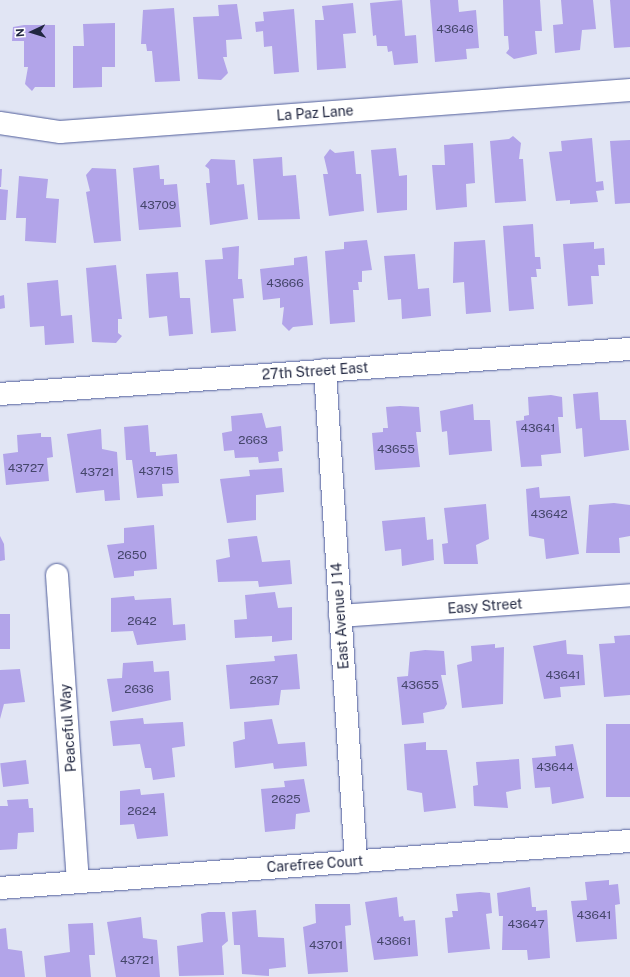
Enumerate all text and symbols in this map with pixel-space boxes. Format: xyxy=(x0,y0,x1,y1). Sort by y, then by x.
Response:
north arrow xyxy=(12,12,52,52)
house number: 43646 xyxy=(436,23,474,37)
text: N xyxy=(14,28,26,38)
street label: La Paz Lane xyxy=(276,102,354,124)
house number: 43709 xyxy=(140,199,176,213)
house number: 43666 xyxy=(266,277,304,291)
street label: 27th Street East xyxy=(261,359,369,383)
house number: 43641 xyxy=(521,422,555,436)
house number: 2663 xyxy=(238,434,268,448)
house number: 43655 xyxy=(377,443,415,457)
house number: 43727 xyxy=(8,462,44,476)
house number: 43715 xyxy=(139,465,173,479)
house number: 43721 xyxy=(80,466,114,480)
house number: 43642 xyxy=(530,508,568,522)
house number: 2650 xyxy=(117,549,147,563)
street label: East Avenue J 14 xyxy=(328,562,352,670)
street label: Easy Street xyxy=(447,595,523,617)
house number: 2642 xyxy=(127,615,157,629)
house number: 43641 xyxy=(546,669,580,683)
house number: 2637 xyxy=(249,674,279,688)
house number: 43655 xyxy=(401,679,439,693)
street label: Peaceful Way xyxy=(57,683,79,773)
house number: 2636 xyxy=(124,683,154,697)
house number: 43644 xyxy=(536,761,574,775)
house number: 2625 xyxy=(271,793,301,807)
house number: 2624 xyxy=(127,805,157,819)
street label: Carefree Court xyxy=(266,852,364,876)
house number: 43641 xyxy=(577,909,611,923)
house number: 43647 xyxy=(507,918,545,932)
house number: 43661 xyxy=(377,935,411,949)
house number: 43701 xyxy=(309,939,343,953)
house number: 43721 xyxy=(120,954,154,968)

